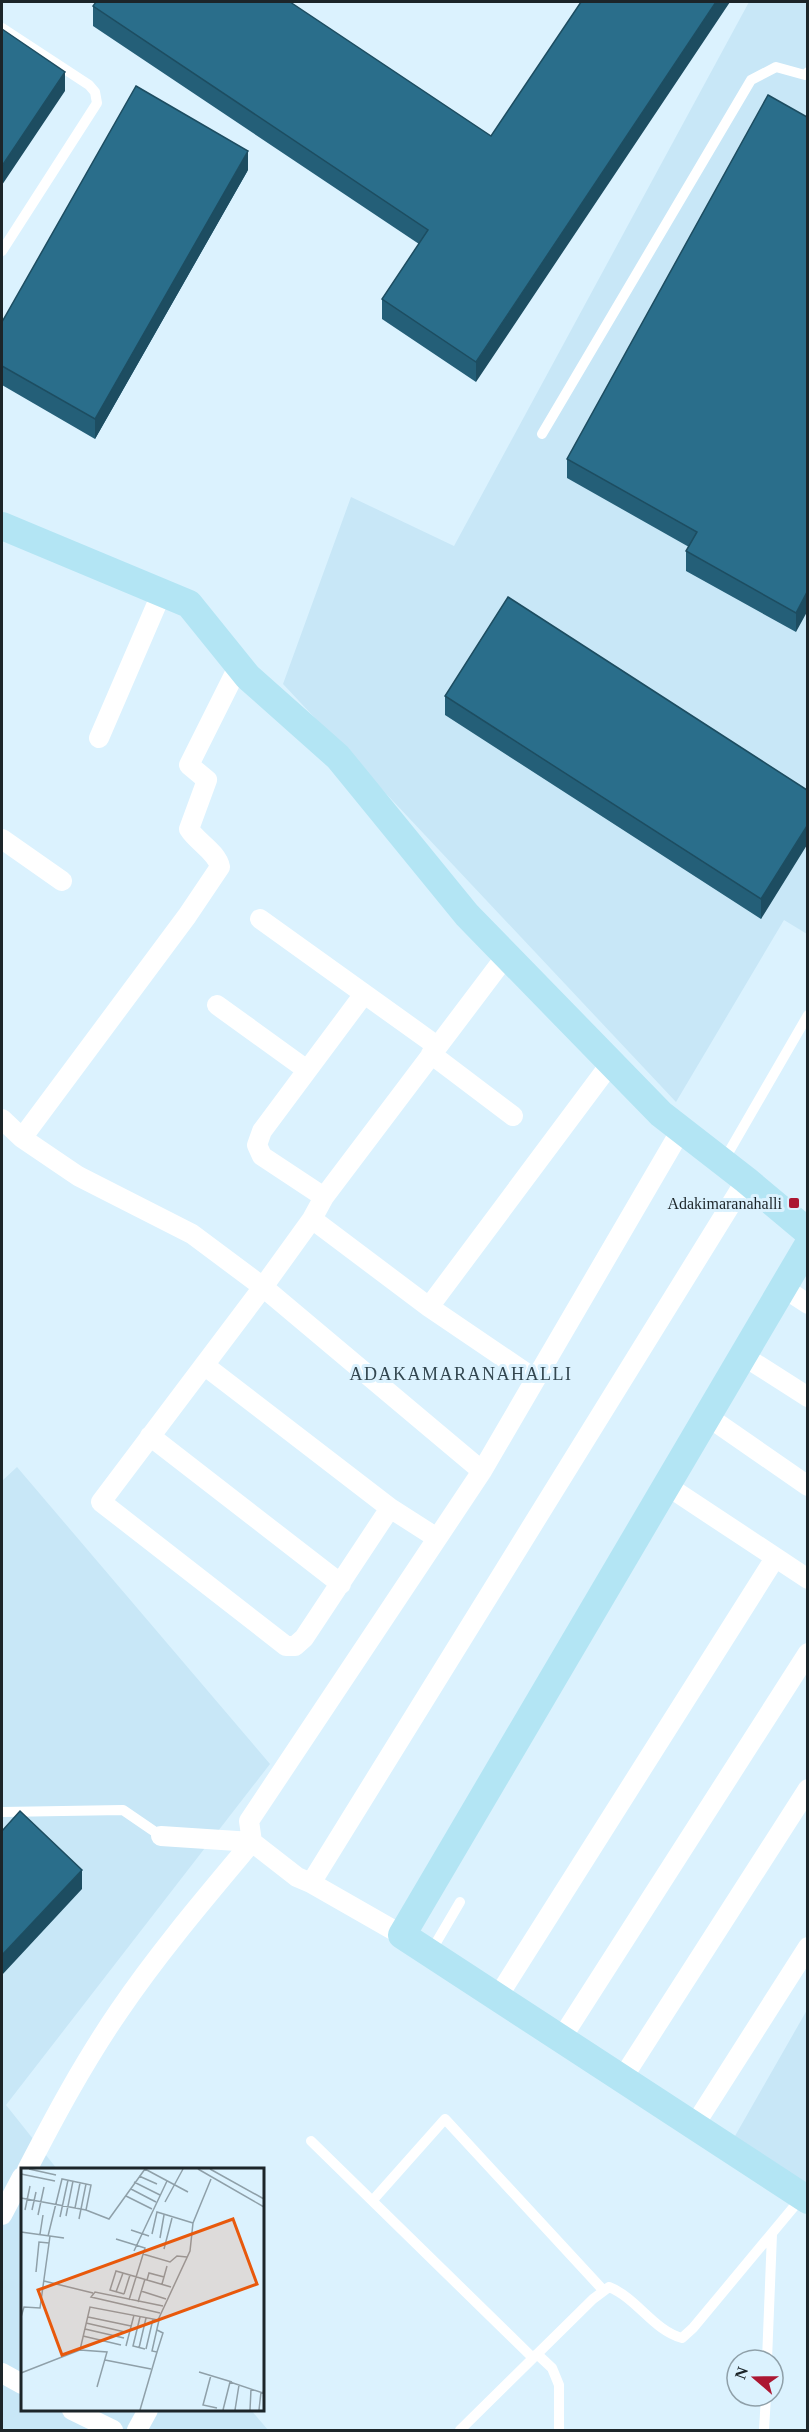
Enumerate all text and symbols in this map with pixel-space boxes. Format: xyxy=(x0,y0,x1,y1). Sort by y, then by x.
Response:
place label: Adakimaranahalli xyxy=(667,1195,783,1212)
marker: Adakimaranahalli xyxy=(787,1196,801,1210)
district label: ADAKAMARANAHALLI xyxy=(350,1364,572,1384)
inset map xyxy=(21,2168,264,2411)
north arrow xyxy=(725,2348,785,2408)
text: N xyxy=(731,2364,751,2381)

